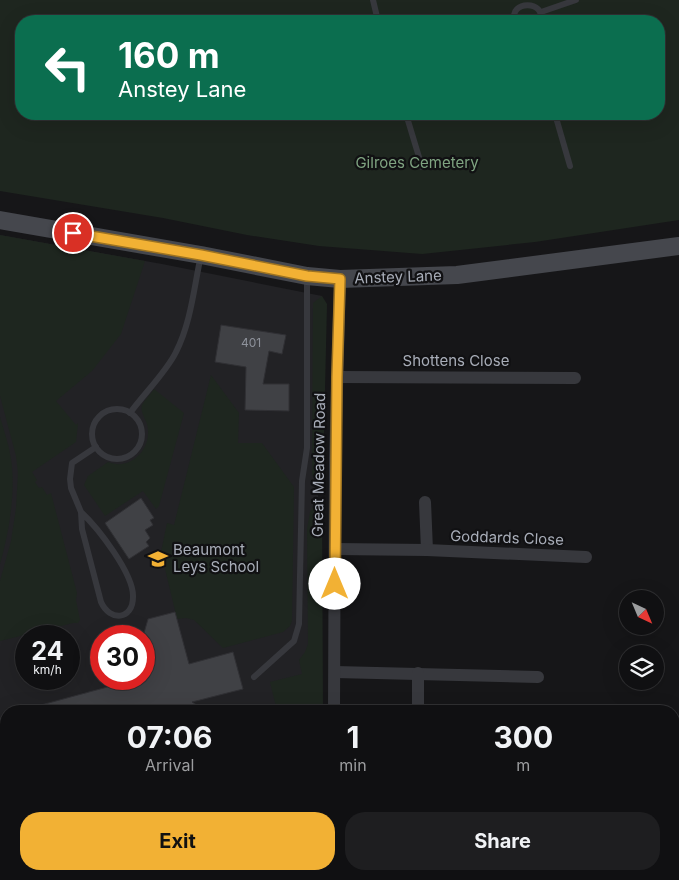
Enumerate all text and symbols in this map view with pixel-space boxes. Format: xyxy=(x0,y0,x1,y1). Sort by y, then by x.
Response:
text: 160 m xyxy=(118,34,220,76)
icon: left xyxy=(35,35,100,100)
text: Anstey Lane xyxy=(118,76,246,102)
park label: Gilroes Cemetery xyxy=(355,153,479,172)
pin xyxy=(52,212,94,254)
icon: arrive xyxy=(59,219,87,247)
street label: Anstey Lane xyxy=(354,265,442,288)
house number: 401 xyxy=(241,335,261,350)
street label: Shottens Close xyxy=(403,351,509,370)
street label: Great Meadow Road xyxy=(308,393,329,537)
street label: Goddards Close xyxy=(450,526,564,549)
place label: Beaumont Leys School xyxy=(173,540,259,576)
school or university icon: Beaumont Leys School xyxy=(147,548,169,570)
position arrow xyxy=(308,557,360,609)
north arrow xyxy=(619,590,664,635)
map controls xyxy=(619,590,664,690)
speed limit sign: 30 xyxy=(90,625,155,690)
text: 24 xyxy=(31,636,64,666)
button: layers xyxy=(619,645,664,690)
text: km/h xyxy=(33,662,62,677)
text: 07:06 xyxy=(127,719,213,755)
text: 1 xyxy=(347,719,359,755)
text: 300 xyxy=(493,719,553,755)
text: Arrival xyxy=(145,755,194,775)
text: min xyxy=(339,755,367,775)
text: m xyxy=(516,755,530,775)
button: Exit xyxy=(20,812,335,870)
button: Share xyxy=(345,812,660,870)

